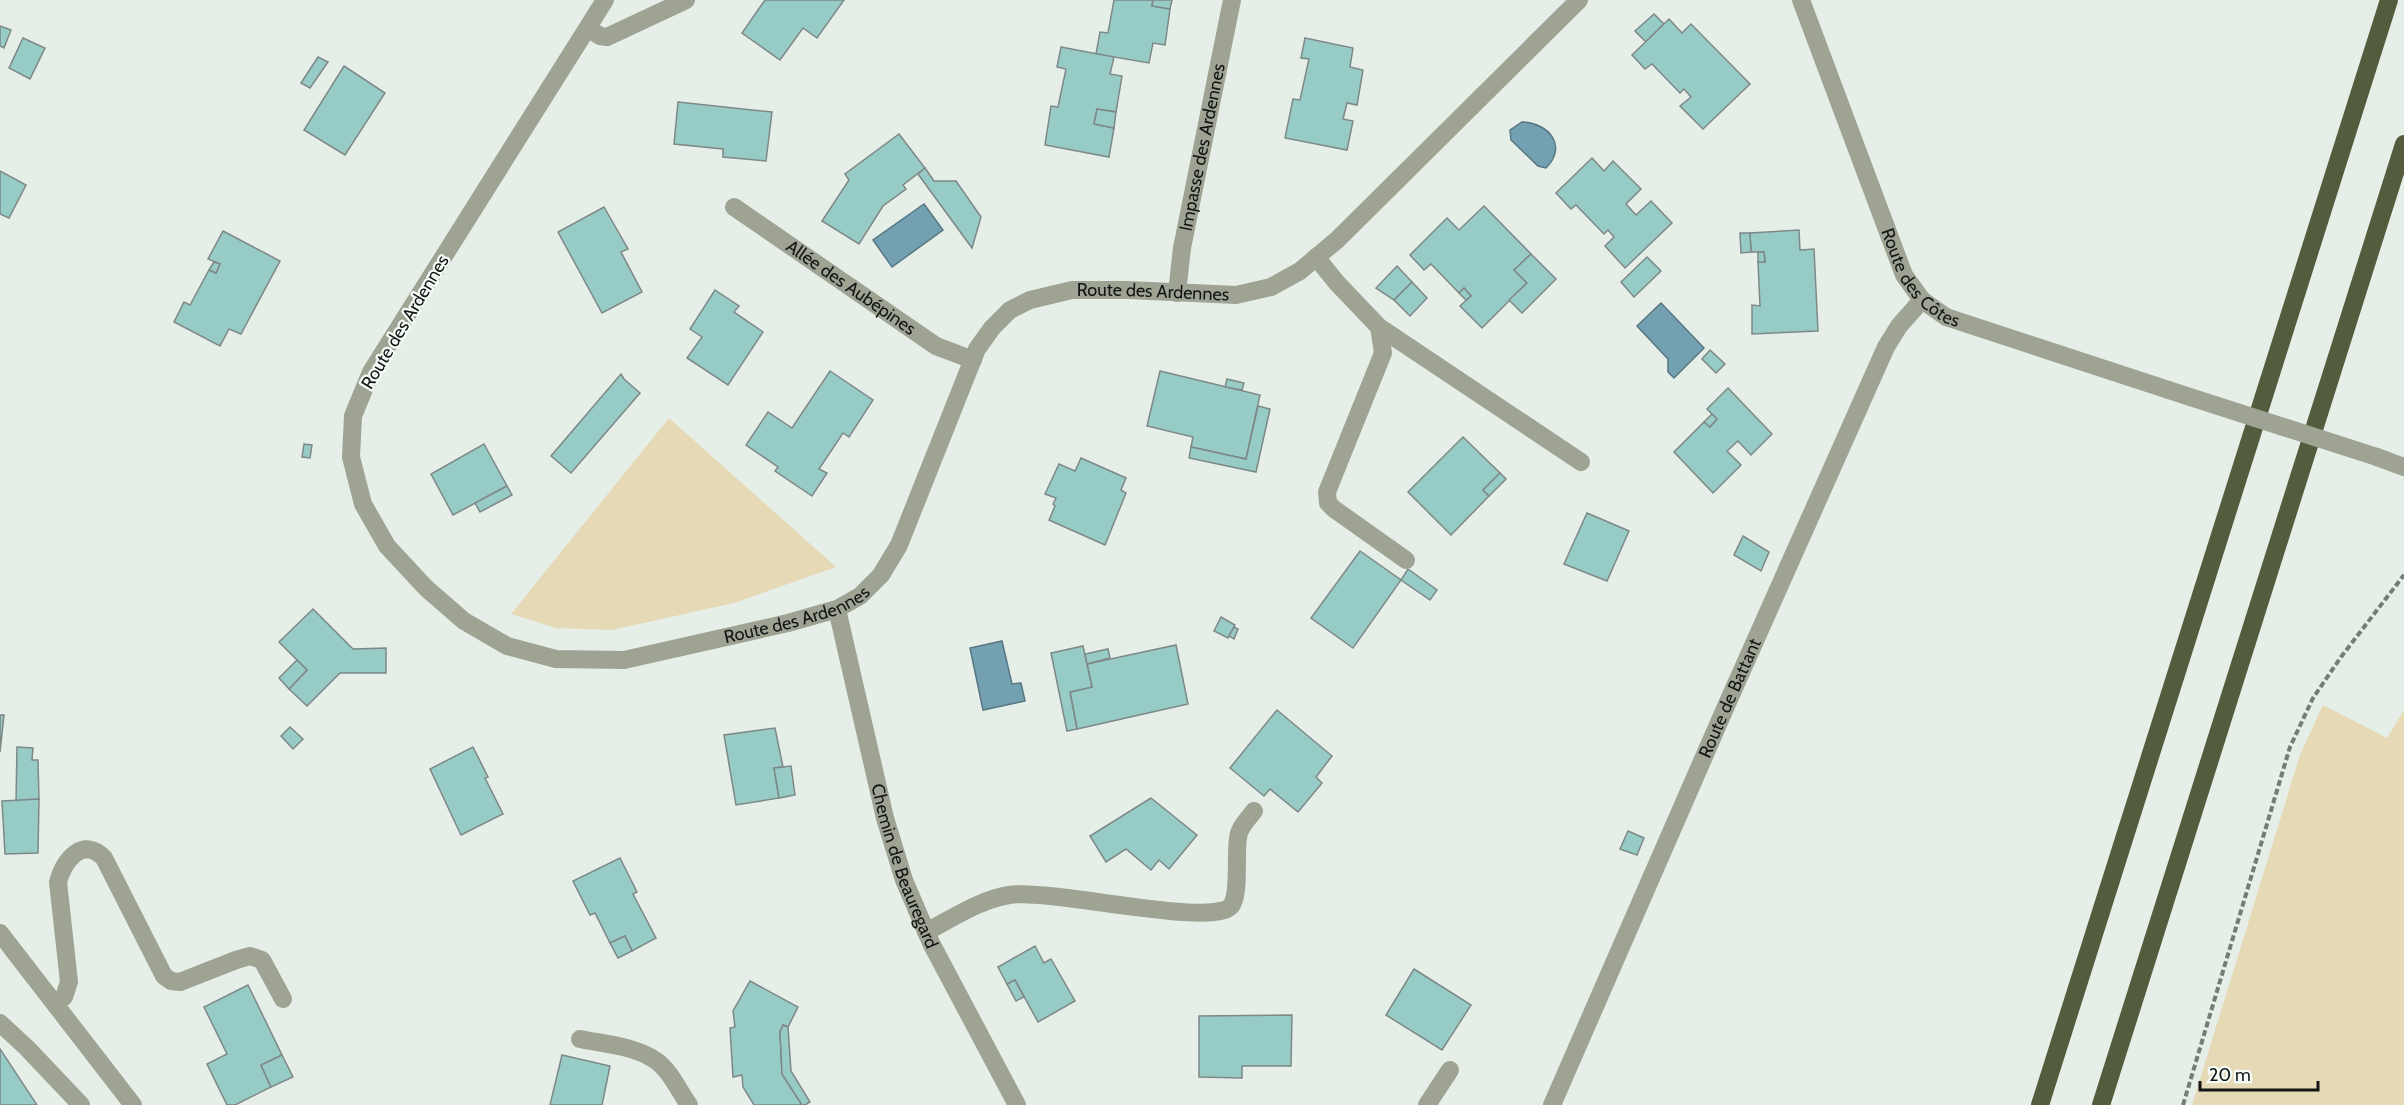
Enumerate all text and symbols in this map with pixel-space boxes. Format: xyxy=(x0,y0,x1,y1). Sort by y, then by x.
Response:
street label: Impasse des Ardennes xyxy=(1175,62,1230,233)
street label: Route des Côtes xyxy=(1876,225,1962,332)
street label: Allée des Aubépines xyxy=(782,235,920,340)
street label: Route des Ardennes xyxy=(356,251,454,393)
street label: Route des Ardennes xyxy=(1077,279,1230,306)
street label: Route des Ardennes xyxy=(722,581,875,648)
street label: Route de Battant xyxy=(1694,635,1766,761)
street label: Chemin de Beauregard xyxy=(866,782,943,952)
scale bar xyxy=(2200,1054,2318,1092)
text: 20 m xyxy=(2209,1064,2251,1086)

